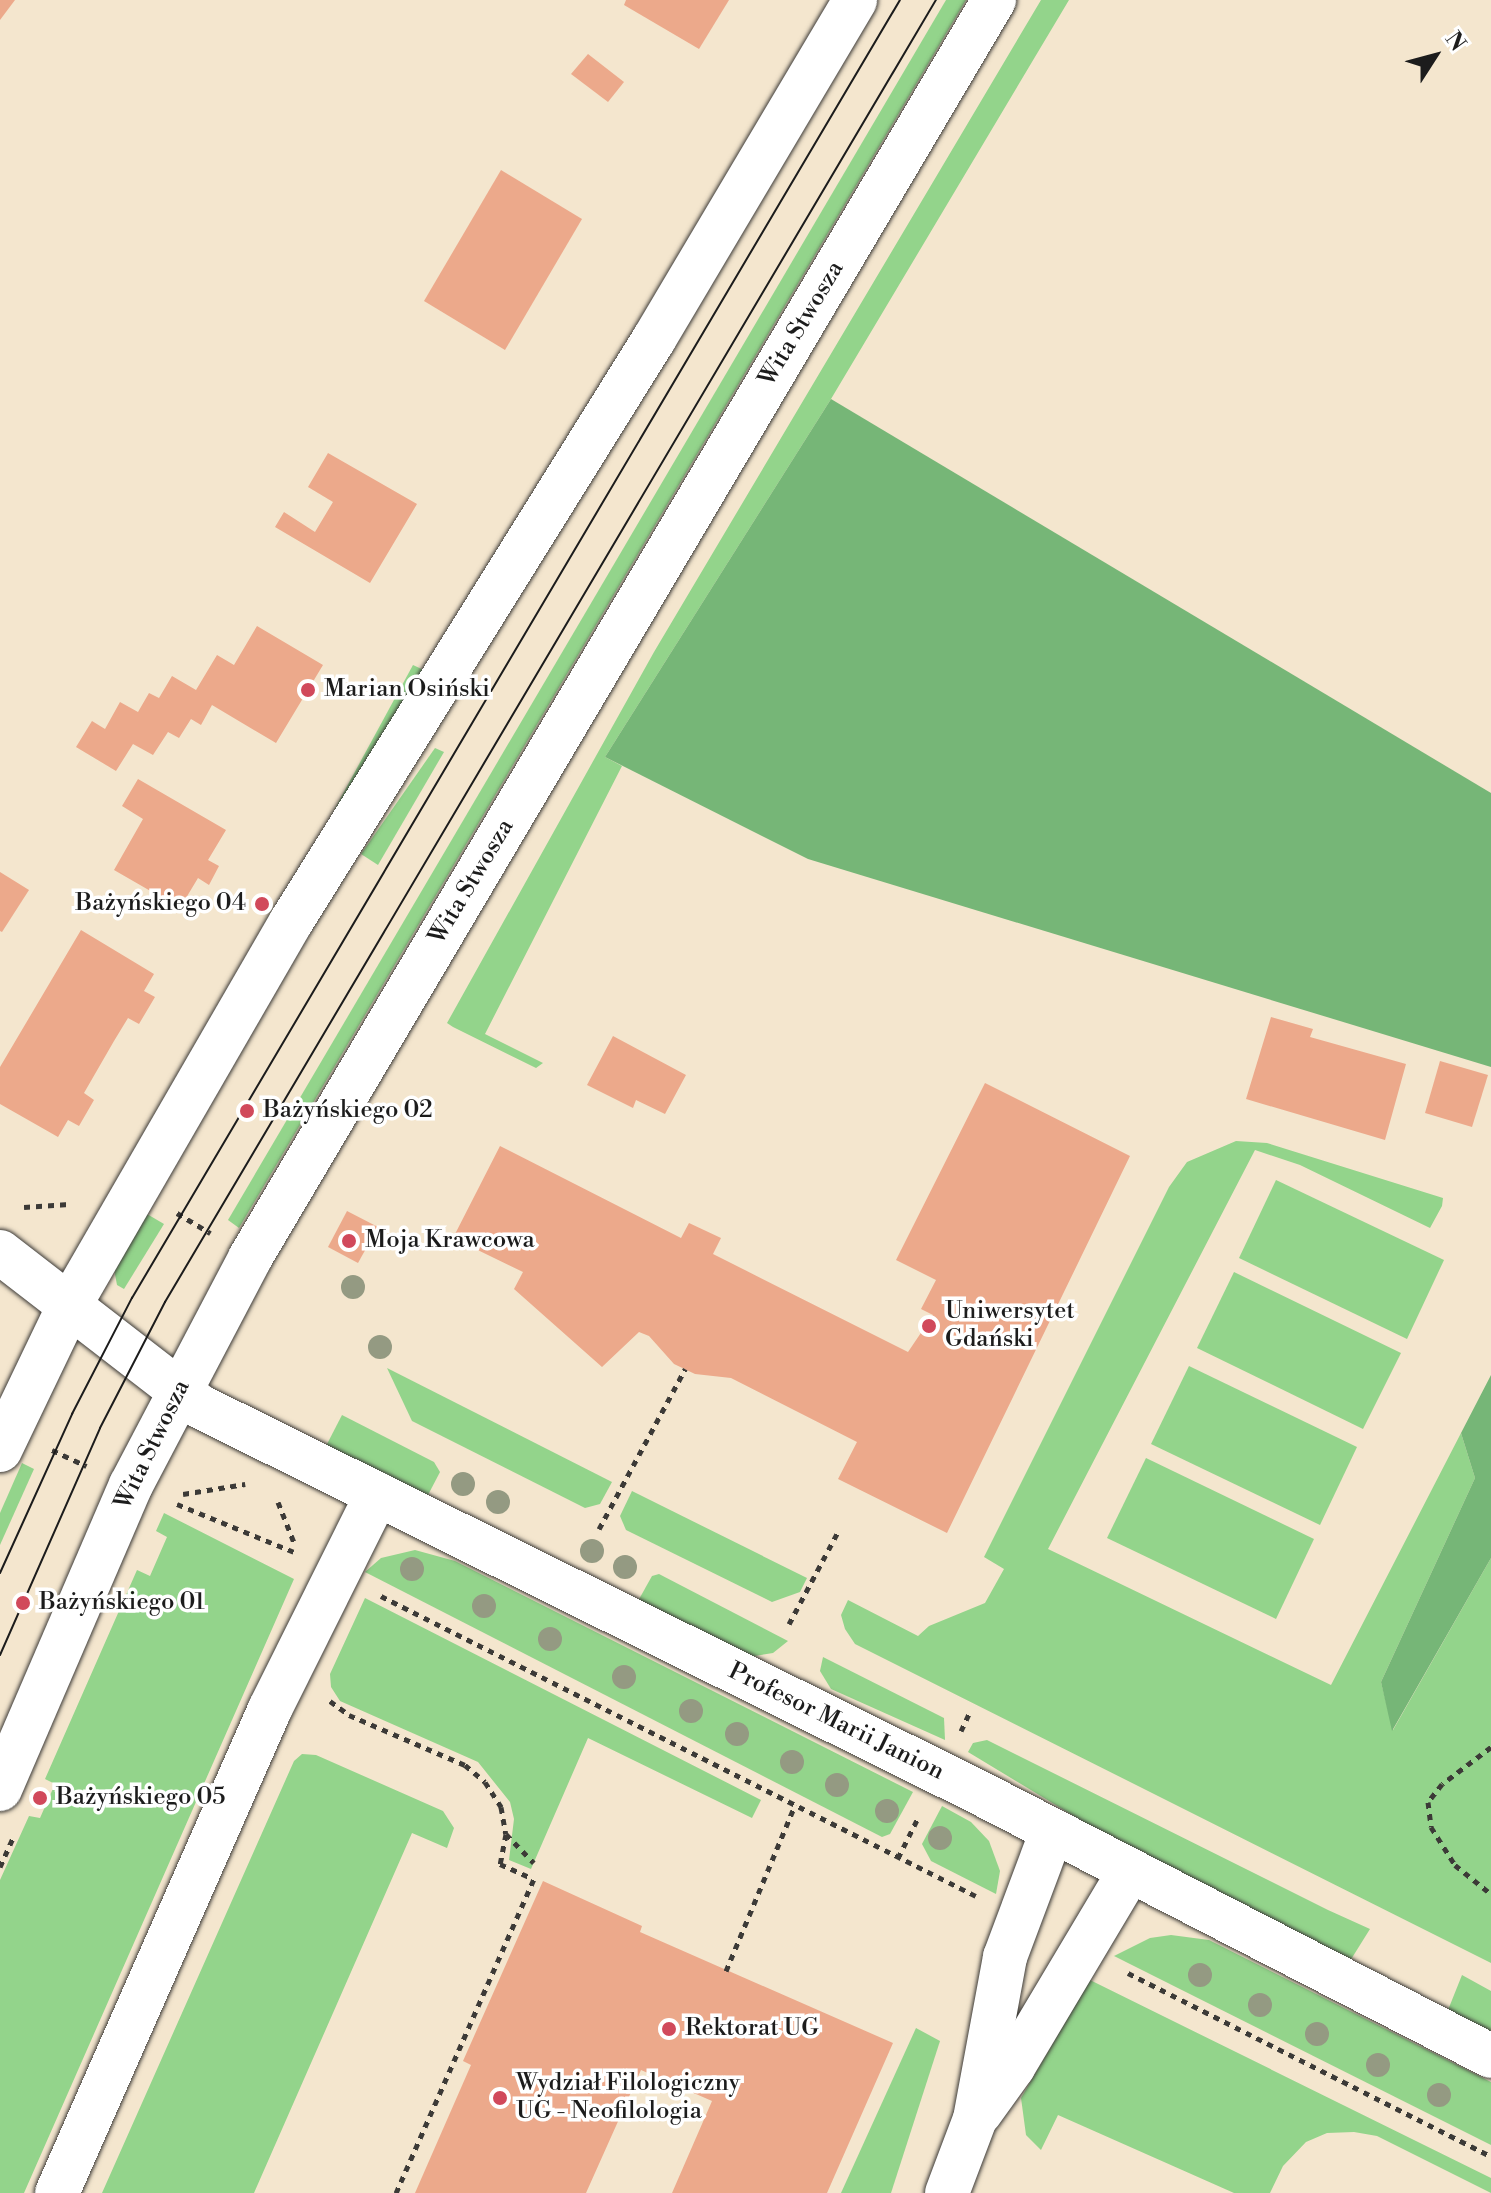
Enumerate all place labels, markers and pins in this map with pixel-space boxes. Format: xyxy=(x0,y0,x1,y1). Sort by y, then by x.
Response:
place label: Marian Osiński xyxy=(324,676,490,704)
marker: Marian Osiński xyxy=(299,681,317,699)
place label: Bażyńskiego 04 xyxy=(75,890,246,918)
marker: Bażyńskiego 04 xyxy=(253,895,271,913)
place label: Bażyńskiego 02 xyxy=(263,1097,433,1125)
marker: Bażyńskiego 02 xyxy=(238,1102,256,1120)
place label: Moja Krawcowa xyxy=(365,1227,535,1255)
marker: Moja Krawcowa xyxy=(340,1232,358,1250)
place label: Uniwersytet Gdański xyxy=(945,1298,1075,1354)
marker: Uniwersytet Gdański xyxy=(920,1317,938,1335)
place label: Bażyńskiego 01 xyxy=(39,1589,205,1617)
marker: Bażyńskiego 01 xyxy=(14,1594,32,1612)
place label: Bażyńskiego 05 xyxy=(56,1784,226,1812)
marker: Bażyńskiego 05 xyxy=(31,1789,49,1807)
place label: Rektorat UG xyxy=(685,2015,819,2043)
marker: Rektorat UG xyxy=(660,2020,678,2038)
place label: Wydział Filologiczny UG - Neofilologia xyxy=(516,2070,740,2126)
marker: Wydział Filologiczny UG - Neofilologia xyxy=(491,2089,509,2107)

